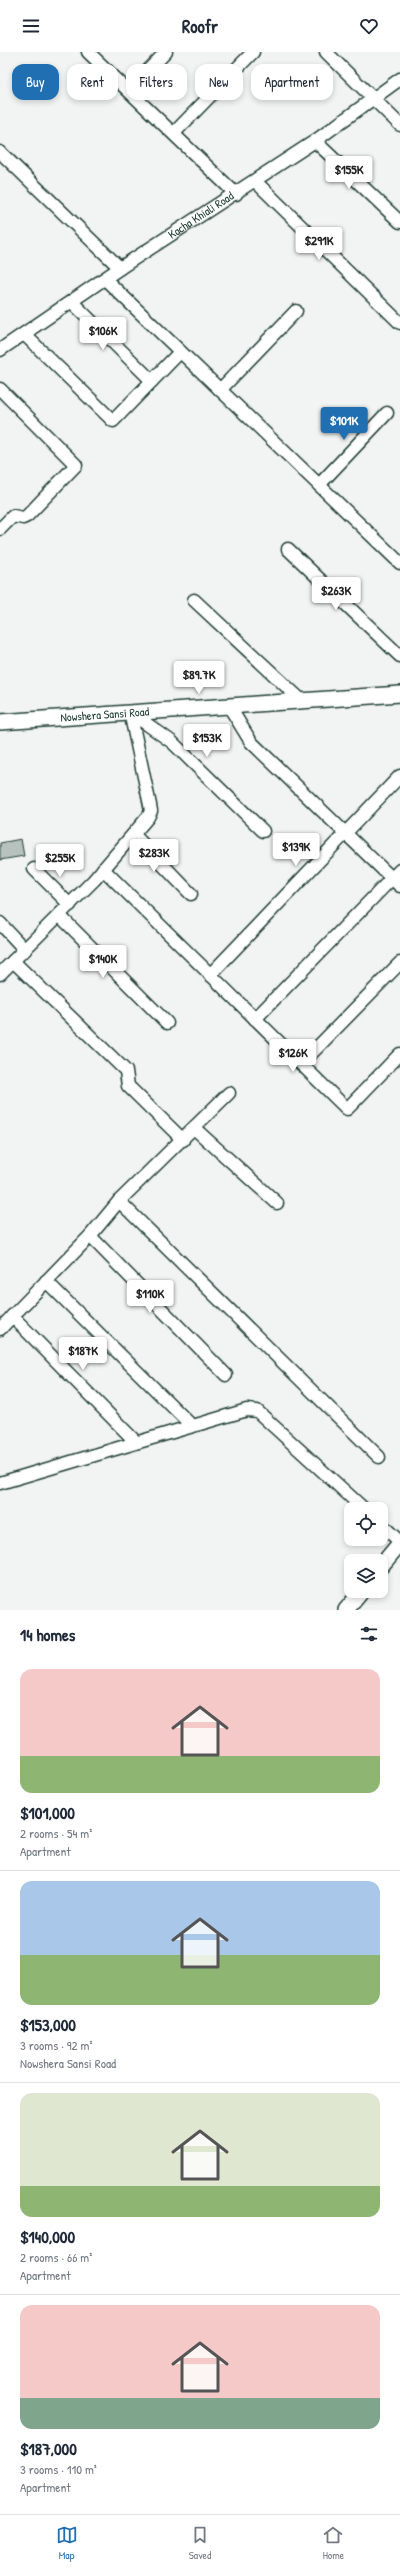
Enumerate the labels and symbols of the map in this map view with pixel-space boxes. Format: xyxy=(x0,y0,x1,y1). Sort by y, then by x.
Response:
pin: $155K xyxy=(321,156,377,190)
street label: Kacha Khiali Road xyxy=(165,187,237,243)
pin: $291K xyxy=(291,227,347,261)
pin: $106K xyxy=(75,317,131,351)
pin: $101K xyxy=(316,407,372,441)
pin: $263K xyxy=(308,577,364,611)
pin: $89.7K xyxy=(166,661,232,695)
street label: Nowshera Sansi Road xyxy=(60,703,150,726)
pin: $153K xyxy=(179,724,235,758)
pin: $139K xyxy=(268,833,324,867)
pin: $283K xyxy=(126,839,182,873)
pin: $255K xyxy=(32,844,88,878)
pin: $140K xyxy=(75,945,131,979)
pin: $126K xyxy=(265,1039,321,1073)
pin: $110K xyxy=(122,1280,178,1314)
pin: $187K xyxy=(55,1337,111,1371)

